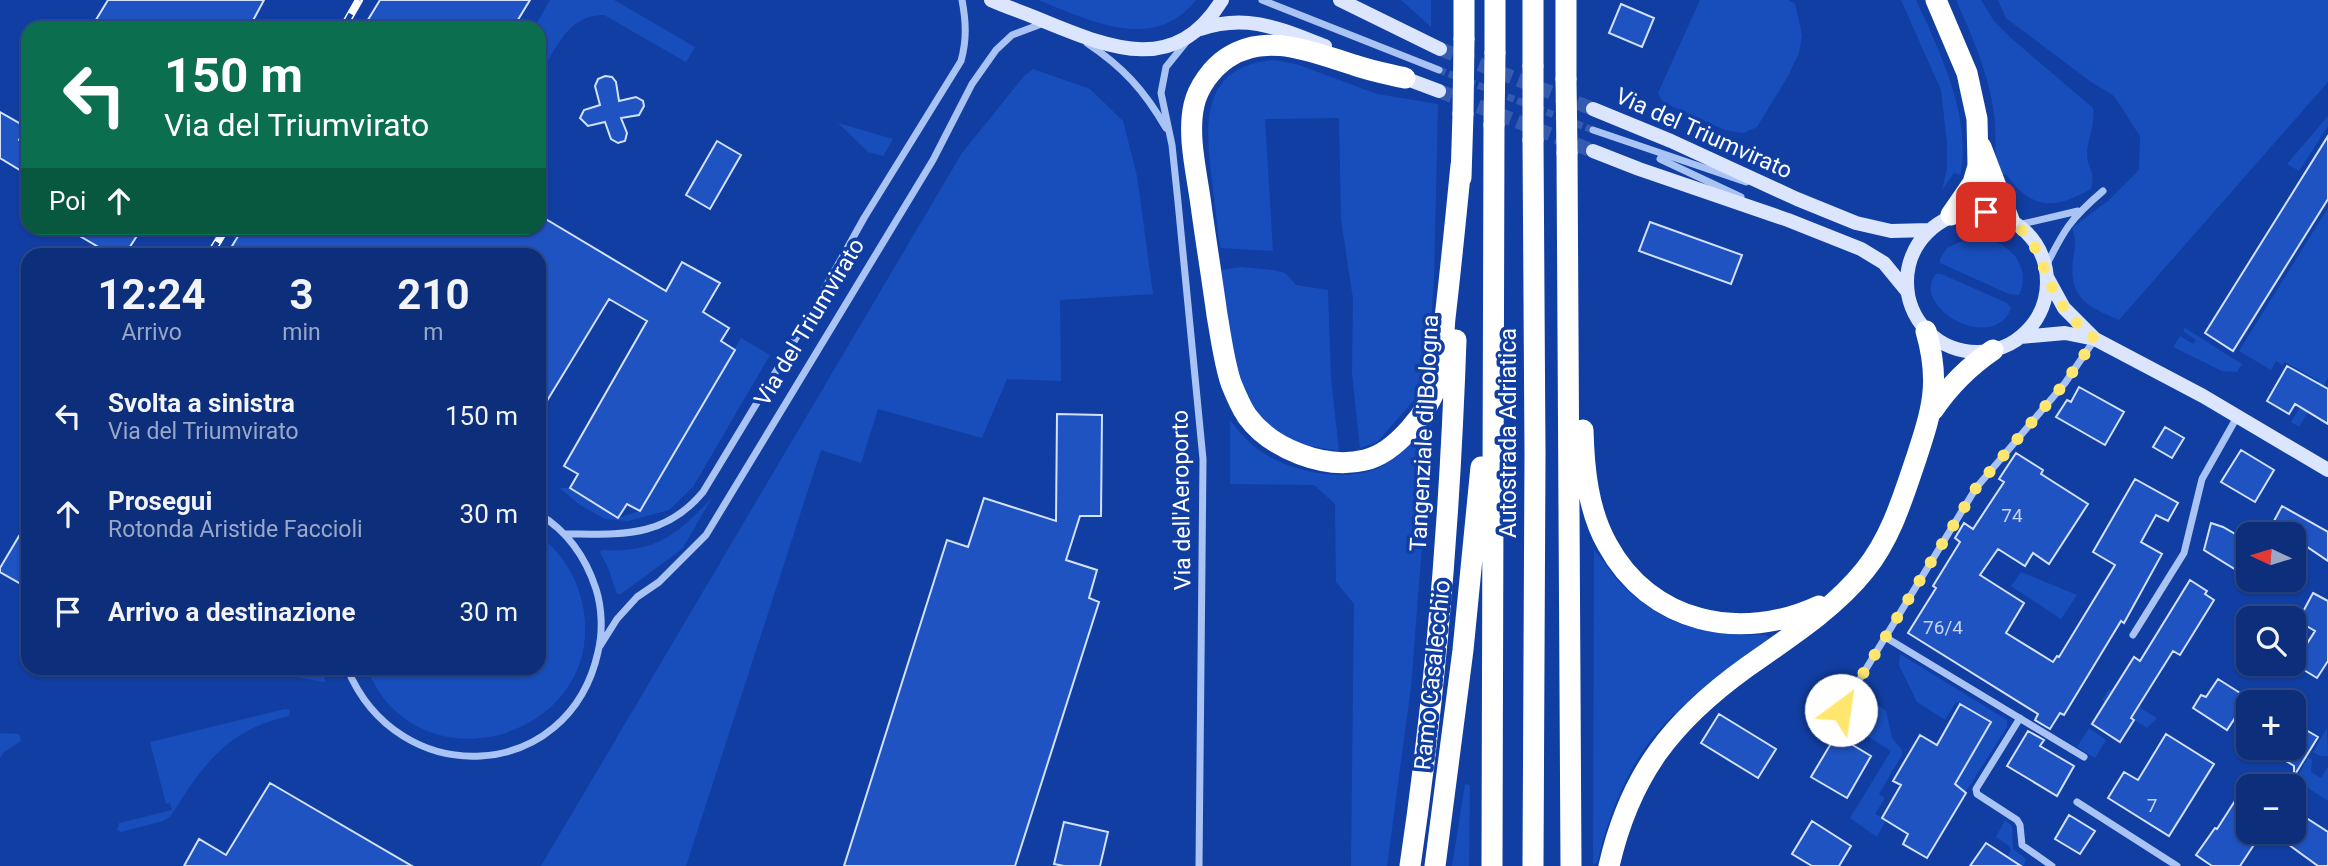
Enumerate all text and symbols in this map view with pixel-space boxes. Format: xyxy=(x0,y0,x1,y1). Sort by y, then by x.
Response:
text: 150 m xyxy=(164,47,303,104)
icon: left xyxy=(49,49,140,140)
street label: Via del Triumvirato xyxy=(1611,82,1796,185)
text: Via del Triumvirato xyxy=(164,106,429,144)
icon: ahead xyxy=(100,182,138,220)
pin xyxy=(1956,182,2016,242)
text: Poi xyxy=(49,186,86,216)
icon: arrive xyxy=(1967,193,2005,231)
street label: Via del Triumvirato xyxy=(749,234,870,411)
text: 12:24 xyxy=(98,270,206,319)
text: 3 xyxy=(289,270,314,319)
text: 210 xyxy=(397,270,470,319)
street label: Tangenziale di Bologna xyxy=(1405,314,1444,552)
text: Arrivo xyxy=(121,319,182,346)
text: min xyxy=(282,319,321,346)
text: m xyxy=(423,319,443,346)
street label: Autostrada Adriatica xyxy=(1495,328,1522,538)
text: Svolta a sinistra xyxy=(108,388,295,418)
icon: left xyxy=(49,397,87,435)
text: 150 m xyxy=(445,401,518,431)
street label: Via dell'Aeroporto xyxy=(1166,410,1197,590)
text: Via del Triumvirato xyxy=(108,418,299,445)
text: Prosegui xyxy=(108,486,212,516)
icon: ahead xyxy=(49,495,87,533)
text: 30 m xyxy=(460,499,518,529)
house number: 74 xyxy=(2001,504,2023,527)
text: Rotonda Aristide Faccioli xyxy=(108,516,363,543)
north arrow xyxy=(2236,522,2306,592)
map controls xyxy=(2236,522,2306,844)
street label: Ramo Casalecchio xyxy=(1409,579,1456,771)
icon: arrive xyxy=(49,593,87,631)
text: Arrivo a destinazione xyxy=(108,597,355,627)
text: 30 m xyxy=(460,597,518,627)
button: search xyxy=(2236,606,2306,676)
house number: 76/4 xyxy=(1923,616,1963,639)
position arrow xyxy=(1804,673,1878,747)
button: + xyxy=(2236,690,2306,760)
button: − xyxy=(2236,774,2306,844)
house number: 7 xyxy=(2147,794,2157,817)

